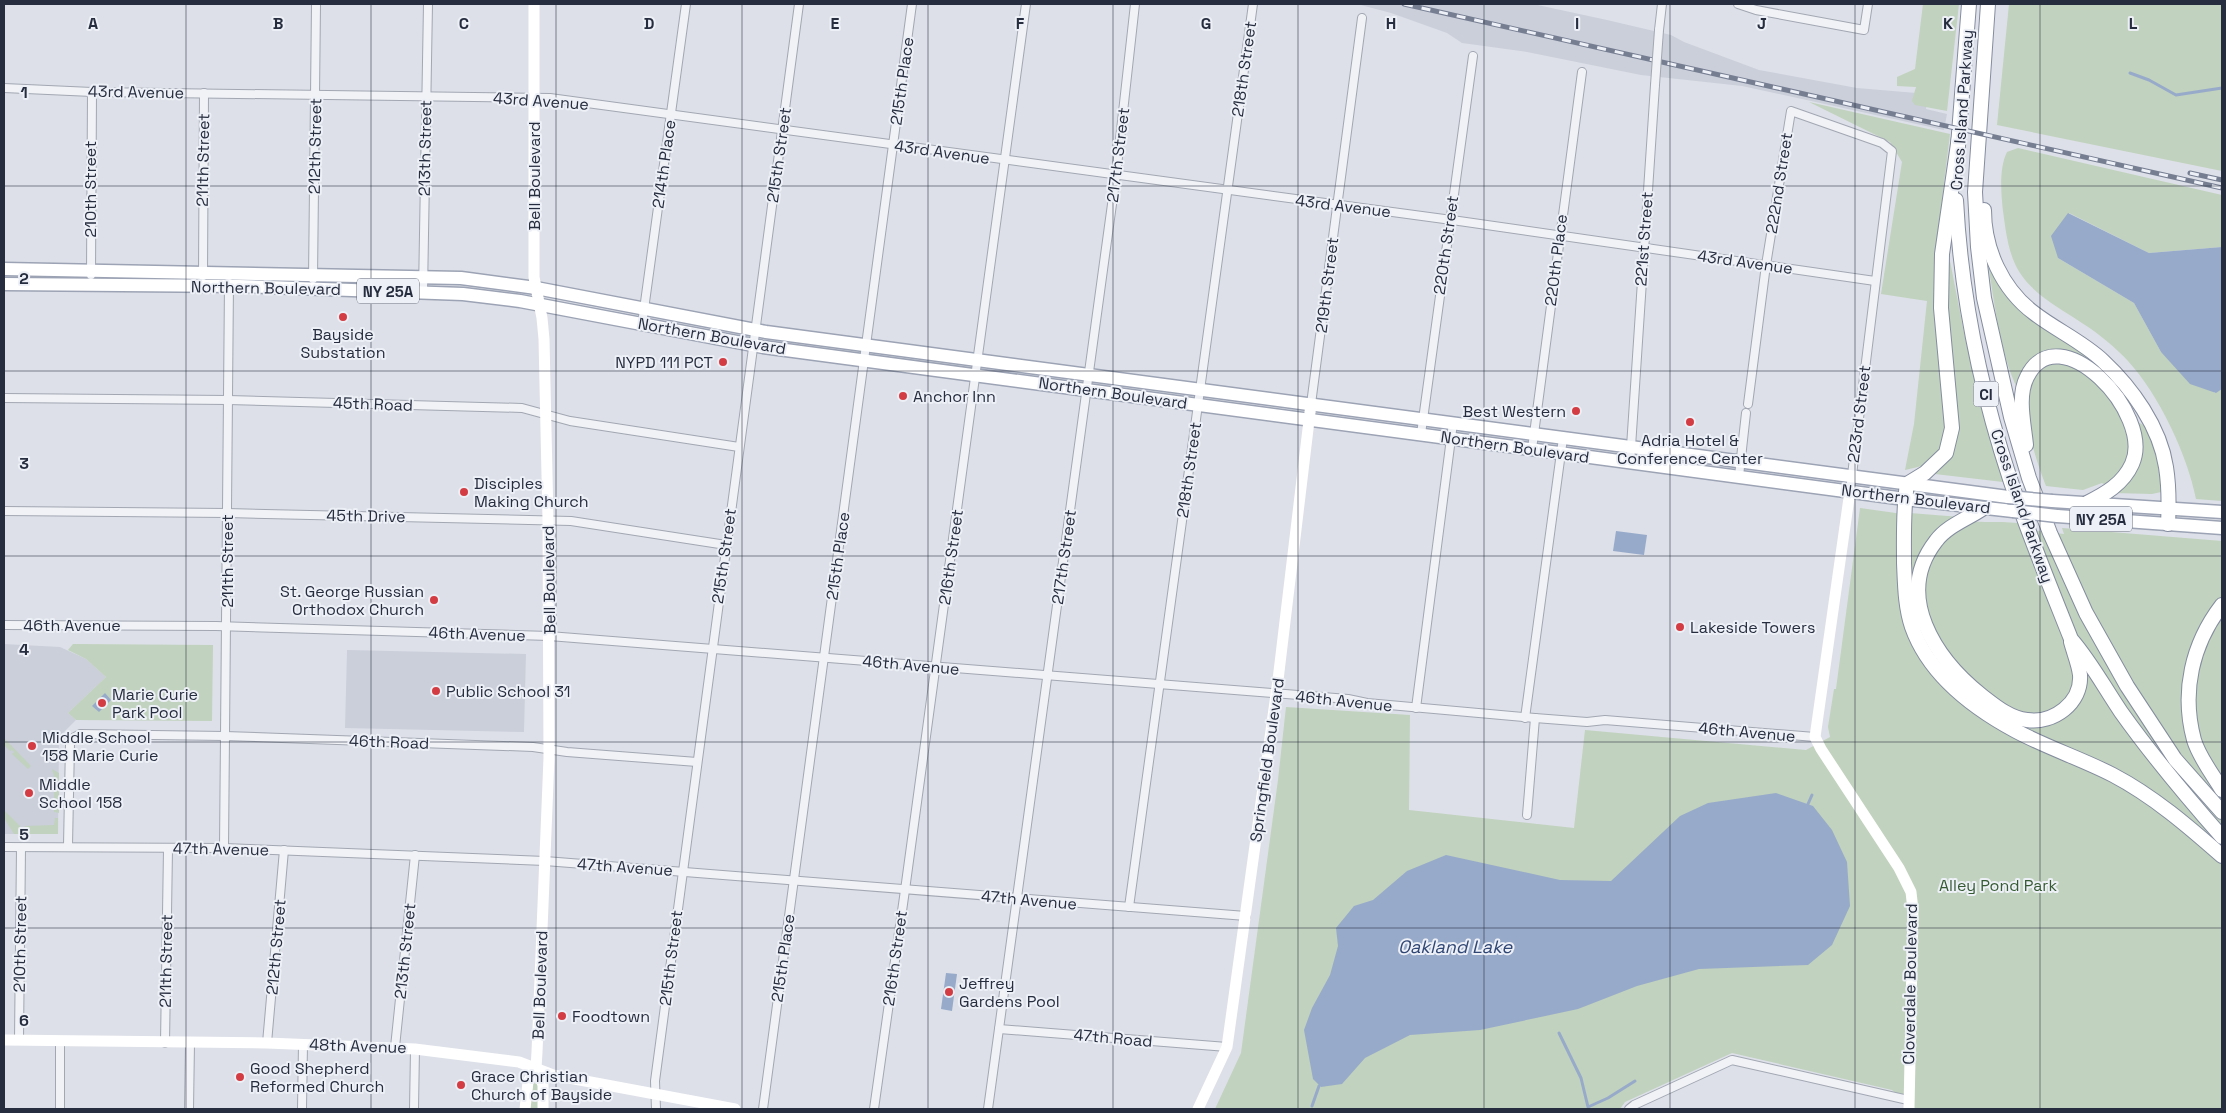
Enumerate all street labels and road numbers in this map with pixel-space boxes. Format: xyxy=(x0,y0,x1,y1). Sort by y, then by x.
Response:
street label: 218th Street xyxy=(1227,20,1261,118)
street label: Cross Island Parkway xyxy=(1946,29,1978,191)
street label: 215th Place xyxy=(885,36,919,126)
street label: 43rd Avenue xyxy=(88,81,184,103)
street label: 43rd Avenue xyxy=(492,87,590,115)
street label: 212th Street xyxy=(304,98,326,194)
street label: 213th Street xyxy=(414,100,436,196)
street label: 215th Street xyxy=(762,106,796,204)
street label: 217th Street xyxy=(1102,106,1134,204)
street label: 211th Street xyxy=(192,113,214,207)
street label: 214th Place xyxy=(647,118,681,210)
street label: Bell Boulevard xyxy=(524,122,545,230)
street label: 222nd Street xyxy=(1761,131,1797,235)
street label: 43rd Avenue xyxy=(893,135,991,169)
street label: 210th Street xyxy=(80,141,101,237)
street label: 43rd Avenue xyxy=(1294,190,1392,222)
street label: 221st Street xyxy=(1630,191,1658,287)
street label: 220th Street xyxy=(1429,194,1463,296)
street label: 220th Place xyxy=(1540,213,1572,307)
street label: 219th Street xyxy=(1311,236,1343,334)
street label: 43rd Avenue xyxy=(1696,245,1794,279)
street label: Northern Boulevard xyxy=(191,276,341,300)
road number: NY 25A xyxy=(357,278,419,304)
street label: Northern Boulevard xyxy=(636,313,788,359)
street label: 223rd Street xyxy=(1843,364,1875,464)
street label: Northern Boulevard xyxy=(1037,372,1189,414)
road number: CI xyxy=(1974,382,1998,406)
street label: 45th Road xyxy=(333,392,413,416)
street label: 218th Street xyxy=(1172,421,1206,519)
street label: Northern Boulevard xyxy=(1439,426,1591,468)
street label: Cross Island Parkway xyxy=(1986,426,2058,586)
street label: Northern Boulevard xyxy=(1840,479,1992,519)
street label: 45th Drive xyxy=(326,505,406,527)
road number: NY 25A xyxy=(2070,506,2132,532)
street label: 215th Street xyxy=(707,507,741,605)
street label: 216th Street xyxy=(934,508,968,606)
street label: 217th Street xyxy=(1047,508,1081,606)
street label: 215th Place xyxy=(821,511,855,601)
street label: 211th Street xyxy=(217,514,238,608)
street label: Bell Boulevard xyxy=(538,525,560,635)
street label: 46th Avenue xyxy=(23,615,121,636)
street label: 46th Avenue xyxy=(428,622,526,646)
street label: 46th Avenue xyxy=(862,650,960,680)
street label: Springfield Boulevard xyxy=(1245,677,1289,843)
street label: 46th Avenue xyxy=(1294,685,1394,717)
street label: 46th Avenue xyxy=(1698,717,1796,747)
street label: 46th Road xyxy=(348,730,430,754)
street label: 47th Avenue xyxy=(173,838,269,860)
street label: 47th Avenue xyxy=(576,853,674,881)
street label: 47th Avenue xyxy=(980,885,1078,915)
street label: 210th Street xyxy=(9,895,31,993)
street label: 212th Street xyxy=(261,898,291,996)
street label: 213th Street xyxy=(390,902,420,1000)
street label: Cloverdale Boulevard xyxy=(1898,903,1922,1065)
street label: 215th Street xyxy=(655,909,687,1007)
street label: 216th Street xyxy=(878,909,912,1007)
street label: 215th Place xyxy=(766,913,800,1003)
street label: 211th Street xyxy=(155,914,177,1008)
street label: Bell Boulevard xyxy=(528,930,552,1040)
street label: 47th Road xyxy=(1073,1024,1153,1052)
street label: 48th Avenue xyxy=(309,1034,407,1058)

